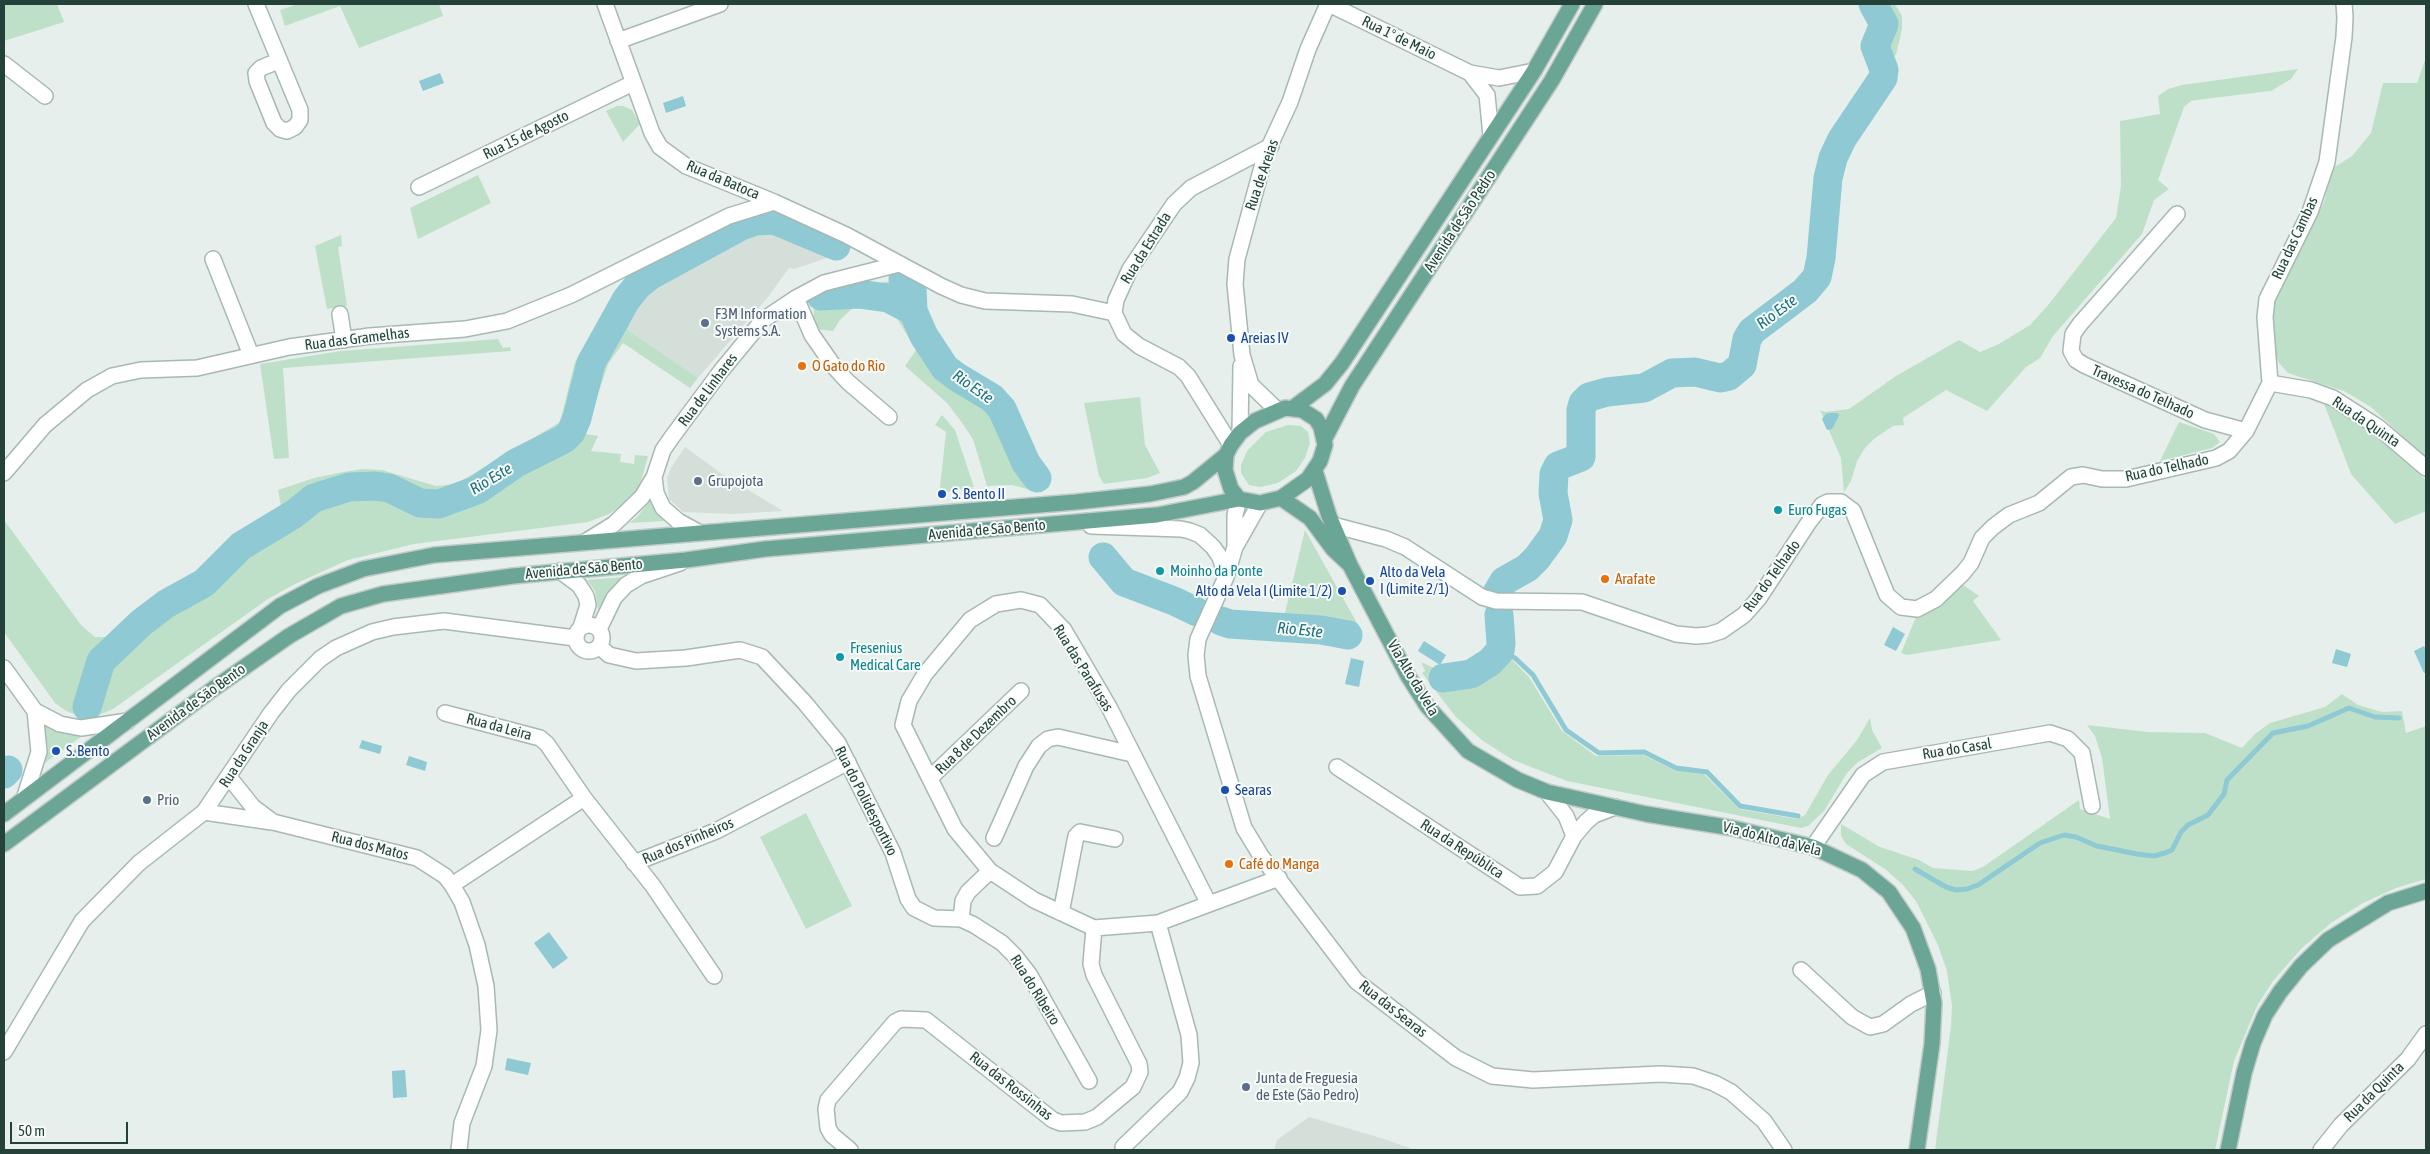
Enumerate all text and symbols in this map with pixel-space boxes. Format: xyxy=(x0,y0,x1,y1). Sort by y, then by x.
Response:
street label: Rua 1º de Maio xyxy=(1359,12,1439,64)
street label: Rua 15 de Agosto xyxy=(480,107,572,163)
street label: Rua de Areias xyxy=(1241,137,1283,213)
street label: Rua da Batoca xyxy=(684,157,762,203)
street label: Avenida de São Pedro xyxy=(1420,167,1500,275)
street label: Rua das Cambas xyxy=(2268,194,2322,282)
street label: Rua da Estrada xyxy=(1117,209,1175,287)
water label: Rio Este xyxy=(1753,291,1801,333)
place label: F3M Information Systems S.A. xyxy=(715,305,807,340)
marker: F3M Information Systems S.A. xyxy=(699,317,711,329)
street label: Rua das Gramelhas xyxy=(304,324,410,354)
place label: Areias IV xyxy=(1241,329,1289,347)
marker: Areias IV xyxy=(1225,332,1237,344)
street label: Rua de Linhares xyxy=(675,350,741,430)
place label: O Gato do Rio xyxy=(812,357,885,375)
marker: O Gato do Rio xyxy=(796,360,808,372)
street label: Travessa do Telhado xyxy=(2089,361,2197,423)
water label: Rio Este xyxy=(949,366,997,408)
street label: Rua da Quinta xyxy=(2329,393,2403,451)
street label: Rua do Telhado xyxy=(2124,450,2210,486)
water label: Rio Este xyxy=(467,459,515,499)
place label: Grupojota xyxy=(708,472,764,490)
marker: Grupojota xyxy=(692,475,704,487)
place label: S. Bento II xyxy=(952,485,1005,503)
marker: S. Bento II xyxy=(936,488,948,500)
place label: Euro Fugas xyxy=(1788,501,1847,519)
marker: Euro Fugas xyxy=(1772,504,1784,516)
street label: Avenida de São Bento xyxy=(928,516,1046,544)
street label: Rua do Telhado xyxy=(1740,536,1804,616)
street label: Avenida de São Bento xyxy=(525,555,643,583)
place label: Moinho da Ponte xyxy=(1170,562,1263,580)
place label: Alto da Vela I (Limite 2/1) xyxy=(1380,563,1449,598)
marker: Moinho da Ponte xyxy=(1154,565,1166,577)
place label: Arafate xyxy=(1615,570,1656,588)
marker: Arafate xyxy=(1599,573,1611,585)
marker: Alto da Vela I (Limite 2/1) xyxy=(1364,575,1376,587)
place label: Alto da Vela I (Limite 1/2) xyxy=(1196,582,1332,600)
marker: Alto da Vela I (Limite 1/2) xyxy=(1336,585,1348,597)
water label: Rio Este xyxy=(1276,618,1324,642)
street label: Rua das Parafusas xyxy=(1049,621,1117,715)
street label: Via Alto da Vela xyxy=(1383,637,1443,719)
place label: Fresenius Medical Care xyxy=(850,639,921,674)
marker: Fresenius Medical Care xyxy=(834,651,846,663)
street label: Avenida de São Bento xyxy=(143,660,249,744)
street label: Rua 8 de Dezembro xyxy=(932,692,1020,778)
street label: Rua da Leira xyxy=(464,710,534,744)
street label: Rua da Granja xyxy=(216,717,272,791)
street label: Rua do Casal xyxy=(1921,735,1993,763)
place label: S. Bento xyxy=(66,742,109,760)
street label: Rua do Polidesportivo xyxy=(831,743,901,859)
marker: S. Bento xyxy=(50,745,62,757)
place label: Searas xyxy=(1235,781,1271,799)
marker: Searas xyxy=(1219,784,1231,796)
place label: Prio xyxy=(157,791,179,809)
marker: Prio xyxy=(141,794,153,806)
street label: Rua dos Pinheiros xyxy=(640,814,736,868)
street label: Rua da República xyxy=(1417,815,1507,883)
street label: Via do Alto da Vela xyxy=(1721,818,1823,860)
street label: Rua dos Matos xyxy=(330,828,410,864)
place label: Café do Manga xyxy=(1239,855,1319,873)
marker: Café do Manga xyxy=(1223,858,1235,870)
street label: Rua do Ribeiro xyxy=(1006,951,1064,1029)
street label: Rua das Searas xyxy=(1355,977,1431,1041)
street label: Rua das Rossinhas xyxy=(966,1048,1056,1124)
street label: Rua da Quinta xyxy=(2340,1058,2408,1126)
place label: Junta de Freguesia de Este (São Pedro) xyxy=(1256,1069,1359,1104)
marker: Junta de Freguesia de Este (São Pedro) xyxy=(1240,1081,1252,1093)
scale bar xyxy=(12,1112,130,1144)
text: 50 m xyxy=(18,1122,45,1139)

